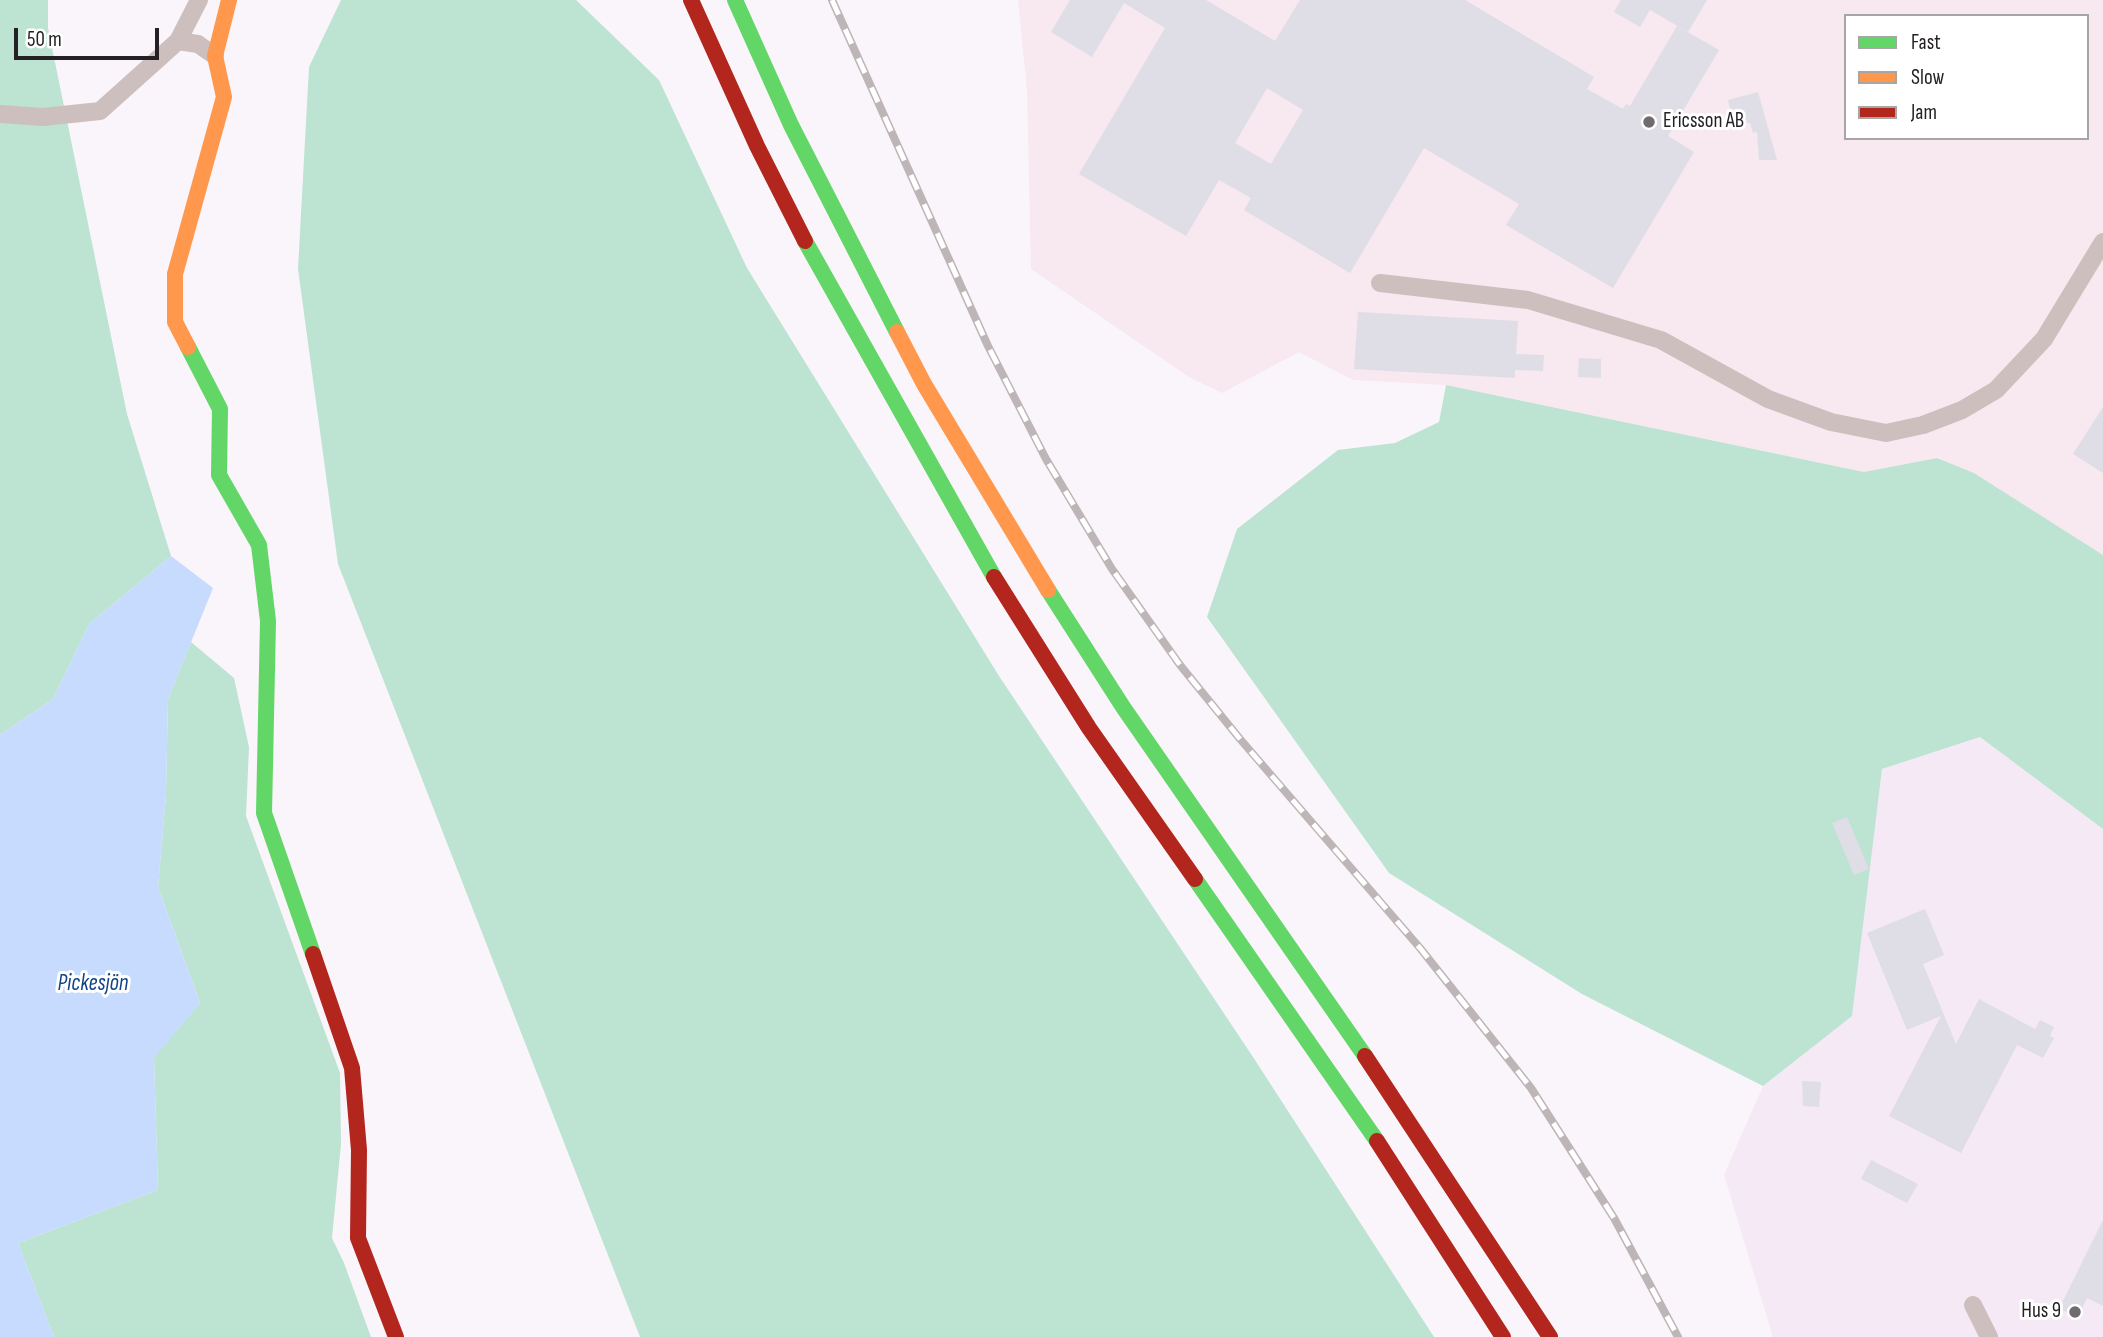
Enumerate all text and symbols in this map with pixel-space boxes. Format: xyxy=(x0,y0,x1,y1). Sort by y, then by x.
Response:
scale bar xyxy=(18,14,163,58)
legend xyxy=(1844,14,2089,140)
text: 50 m xyxy=(27,27,62,52)
text: Fast xyxy=(1911,30,1941,55)
text: Slow xyxy=(1911,65,1944,90)
text: Jam xyxy=(1911,100,1937,125)
place label: Ericsson AB xyxy=(1663,109,1744,135)
marker: Ericsson AB xyxy=(1641,114,1657,130)
water label: Pickesjön xyxy=(58,970,128,998)
place label: Hus 9 xyxy=(2021,1299,2061,1325)
marker: Hus 9 xyxy=(2067,1304,2083,1320)

